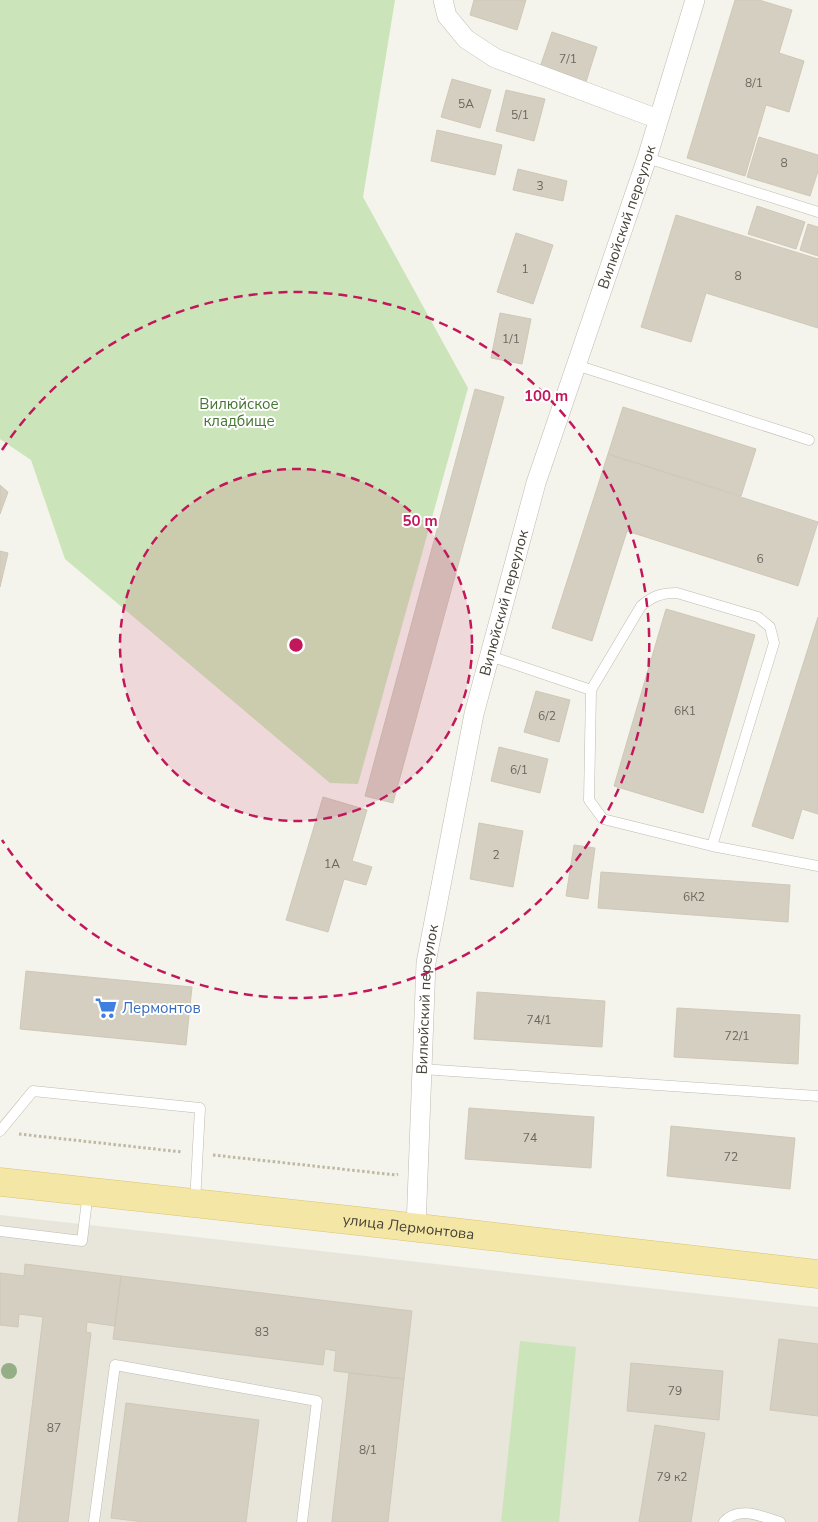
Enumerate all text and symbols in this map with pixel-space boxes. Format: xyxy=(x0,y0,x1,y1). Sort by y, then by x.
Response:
house number: 7/1 xyxy=(559,51,577,67)
house number: 8/1 xyxy=(745,75,763,91)
house number: 5А xyxy=(458,96,474,112)
house number: 5/1 xyxy=(511,107,529,123)
street label: Вилюйский переулок xyxy=(593,143,660,291)
house number: 8 xyxy=(780,155,788,171)
house number: 3 xyxy=(536,178,544,194)
house number: 1 xyxy=(521,261,529,277)
house number: 8 xyxy=(734,268,742,284)
house number: 1/1 xyxy=(502,331,520,347)
text: 100 m xyxy=(524,386,568,406)
park label: Вилюйское кладбище xyxy=(199,394,279,431)
text: 50 m xyxy=(402,511,438,531)
street label: Вилюйский переулок xyxy=(475,527,533,678)
house number: 6 xyxy=(756,551,764,567)
centre of rings xyxy=(287,636,305,654)
house number: 6К1 xyxy=(674,703,696,719)
house number: 6/2 xyxy=(538,708,556,724)
house number: 6/1 xyxy=(510,762,528,778)
house number: 2 xyxy=(492,847,500,863)
house number: 1А xyxy=(324,856,340,872)
house number: 6К2 xyxy=(683,889,705,905)
street label: Вилюйский переулок xyxy=(412,923,443,1075)
supermarket icon: Лермонтов xyxy=(93,995,119,1021)
place label: Лермонтов xyxy=(122,998,201,1018)
house number: 74/1 xyxy=(527,1012,552,1028)
house number: 72/1 xyxy=(725,1028,750,1044)
house number: 74 xyxy=(523,1130,537,1146)
house number: 72 xyxy=(724,1149,738,1165)
street label: улица Лермонтова xyxy=(342,1209,476,1244)
house number: 83 xyxy=(255,1324,269,1340)
house number: 79 xyxy=(668,1383,682,1399)
house number: 87 xyxy=(47,1420,61,1436)
house number: 8/1 xyxy=(359,1442,377,1458)
house number: 79 к2 xyxy=(657,1469,688,1485)

